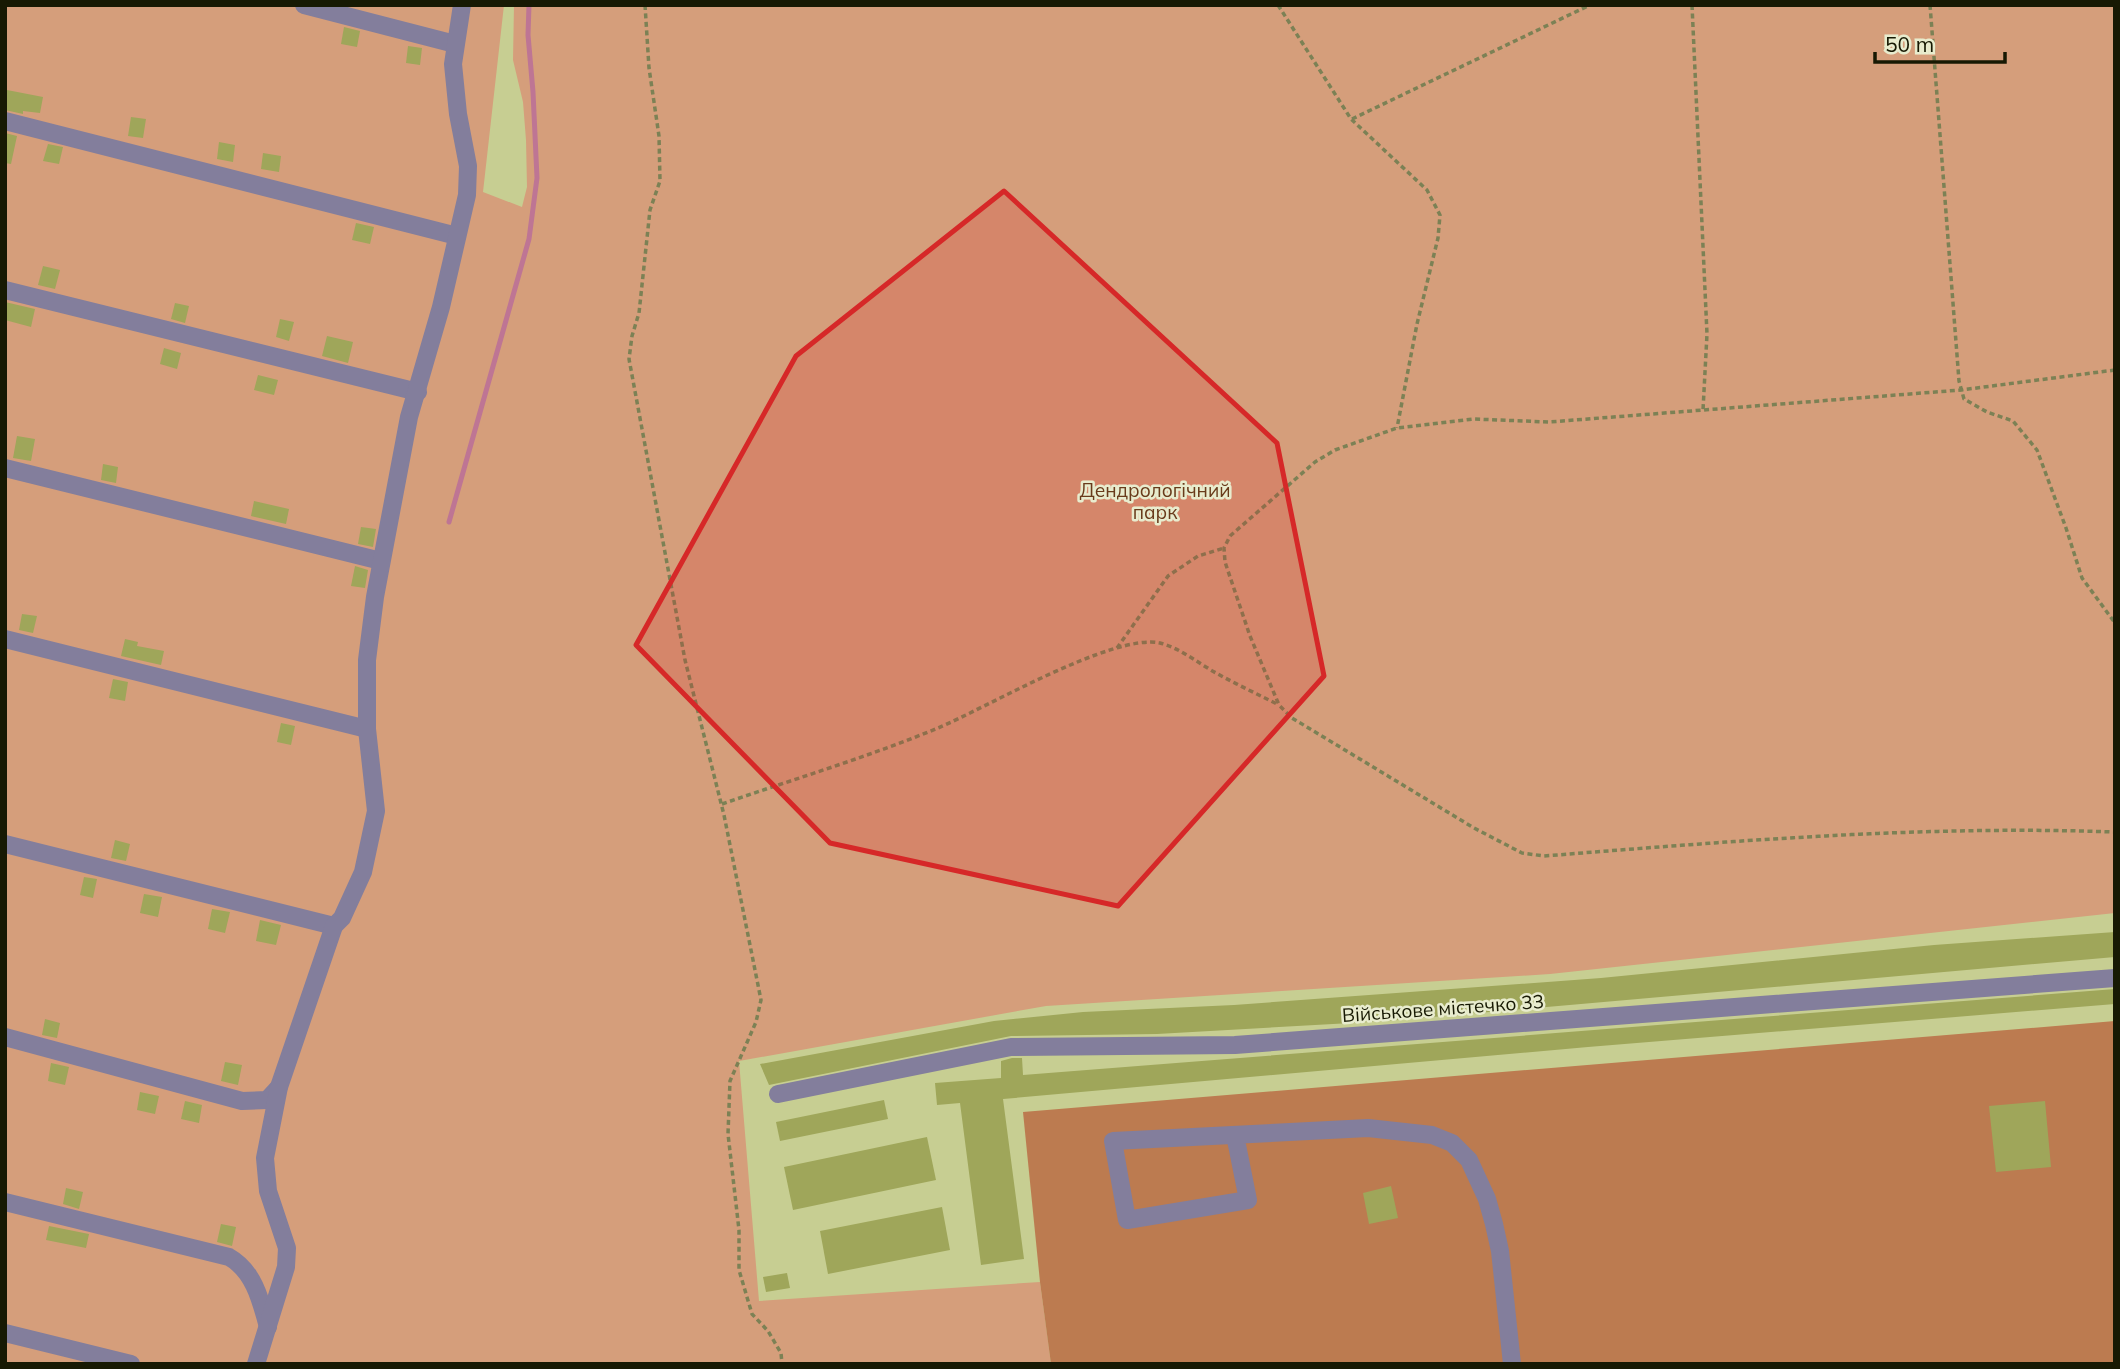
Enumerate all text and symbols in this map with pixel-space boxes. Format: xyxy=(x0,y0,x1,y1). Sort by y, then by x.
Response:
scale bar xyxy=(1875,21,2004,65)
text: 50 m xyxy=(1885,31,1934,57)
park label: Дендрологічний парк xyxy=(1079,478,1231,524)
street label: Військове містечко 33 xyxy=(1341,989,1545,1027)

